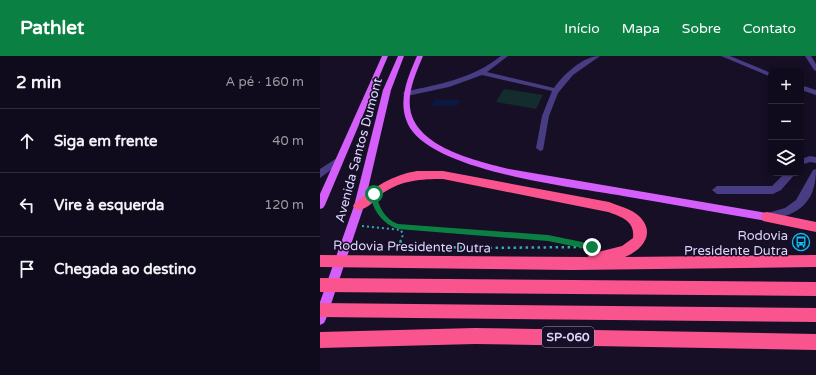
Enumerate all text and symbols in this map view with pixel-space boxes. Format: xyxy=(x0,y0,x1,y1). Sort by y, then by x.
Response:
text: Pathlet xyxy=(20,17,84,39)
text: Início xyxy=(564,20,600,37)
text: Mapa xyxy=(622,20,660,37)
text: Sobre xyxy=(682,20,721,37)
text: Contato xyxy=(743,20,796,37)
map controls xyxy=(768,68,804,176)
button: + xyxy=(768,68,804,104)
text: 2 min xyxy=(16,72,61,93)
text: A pé · 160 m xyxy=(225,74,304,90)
street label: Avenida Santos Dumont xyxy=(332,76,386,224)
button: − xyxy=(768,104,804,140)
icon: ahead xyxy=(16,130,38,152)
text: Siga em frente xyxy=(54,132,158,150)
text: 40 m xyxy=(272,133,304,149)
button: layers xyxy=(768,140,804,176)
route start xyxy=(365,185,383,203)
icon: left xyxy=(16,194,38,216)
text: Vire à esquerda xyxy=(54,196,164,214)
text: 120 m xyxy=(264,197,304,213)
place label: Rodovia Presidente Dutra xyxy=(684,228,788,259)
bus stop icon: Rodovia Presidente Dutra xyxy=(791,232,811,252)
street label: Rodovia Presidente Dutra xyxy=(333,238,491,256)
route end xyxy=(583,238,601,256)
icon: arrive xyxy=(16,258,38,280)
text: Chegada ao destino xyxy=(54,260,196,278)
road number: SP-060 xyxy=(542,327,594,347)

